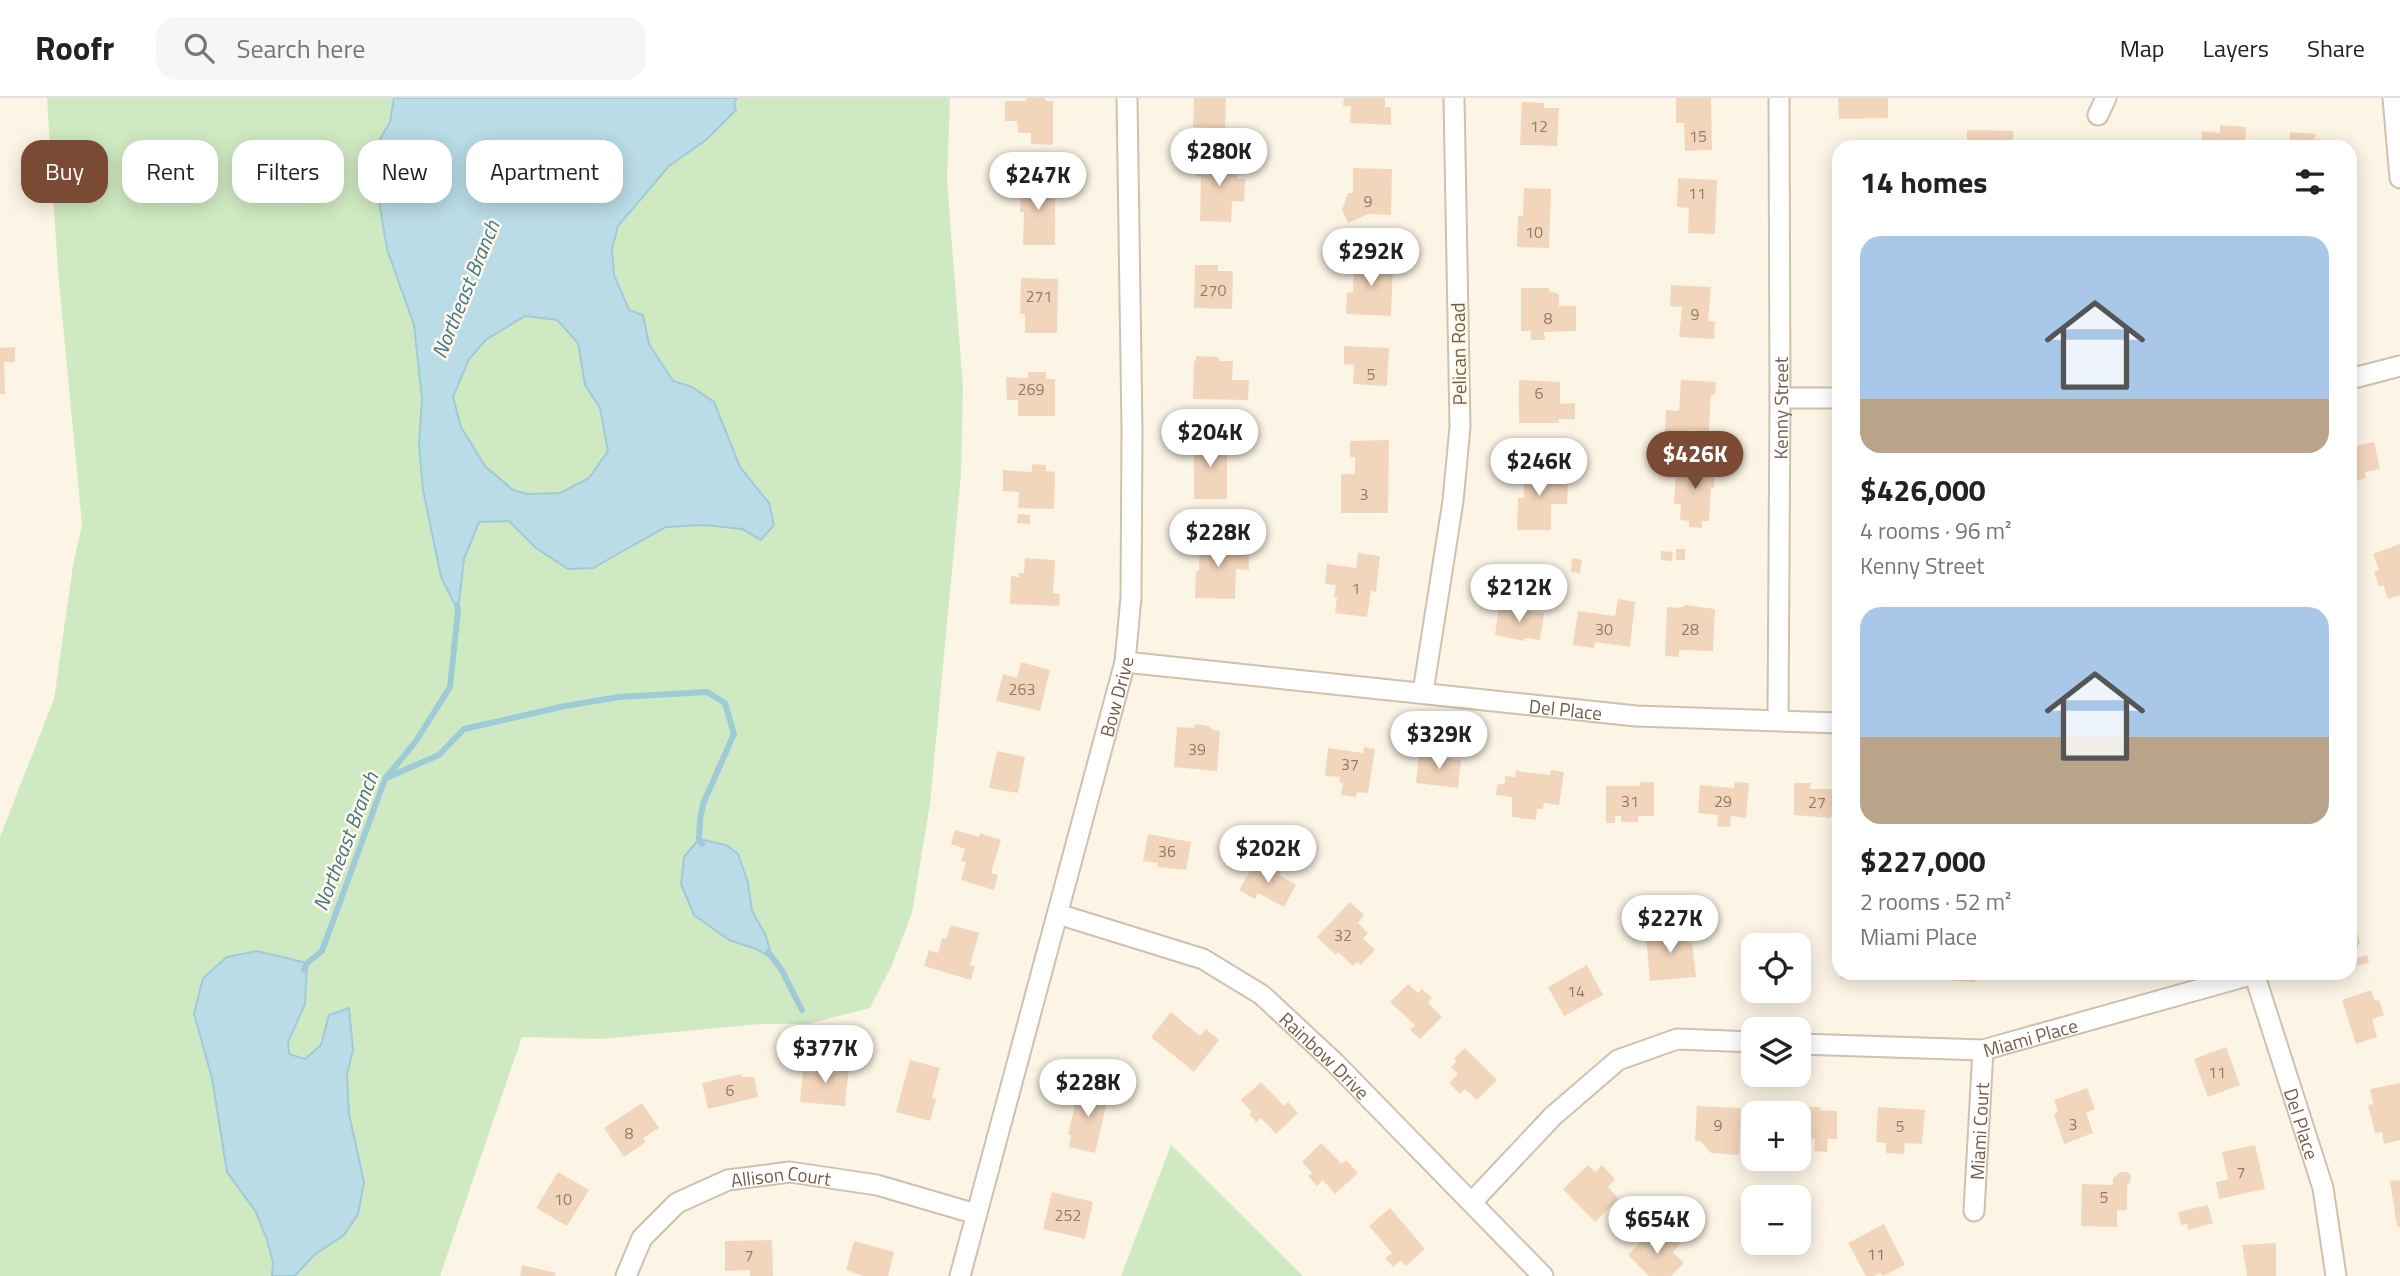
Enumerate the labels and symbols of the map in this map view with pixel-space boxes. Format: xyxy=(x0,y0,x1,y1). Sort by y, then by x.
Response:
house number: 12 xyxy=(1530,114,1548,138)
house number: 15 xyxy=(1689,124,1707,148)
pin: $280K xyxy=(1170,129,1268,188)
pin: $247K xyxy=(989,152,1087,212)
house number: 11 xyxy=(1688,181,1706,205)
house number: 9 xyxy=(1364,189,1373,213)
water label: Northeast Branch xyxy=(423,215,507,363)
house number: 10 xyxy=(1525,220,1543,244)
pin: $292K xyxy=(1322,228,1420,288)
house number: 270 xyxy=(1200,278,1226,302)
house number: 271 xyxy=(1026,284,1052,308)
street label: Pelican Road xyxy=(1443,302,1473,406)
house number: 9 xyxy=(1691,302,1700,326)
house number: 8 xyxy=(1544,306,1553,330)
street label: Kenny Street xyxy=(1765,356,1795,460)
house number: 5 xyxy=(1367,362,1376,386)
house number: 269 xyxy=(1018,377,1044,401)
house number: 6 xyxy=(1535,381,1544,405)
pin: $204K xyxy=(1161,410,1259,469)
pin: $426K xyxy=(1646,432,1744,491)
pin: $246K xyxy=(1490,438,1588,498)
house number: 3 xyxy=(1360,482,1368,506)
pin: $228K xyxy=(1169,510,1267,569)
pin: $212K xyxy=(1470,564,1568,624)
house number: 1 xyxy=(1352,576,1360,600)
house number: 30 xyxy=(1595,617,1613,641)
house number: 28 xyxy=(1681,617,1699,641)
street label: Bow Drive xyxy=(1091,656,1140,740)
house number: 263 xyxy=(1009,677,1035,701)
street label: Del Place xyxy=(1528,690,1604,727)
pin: $329K xyxy=(1390,712,1488,771)
house number: 39 xyxy=(1188,737,1206,761)
house number: 37 xyxy=(1341,752,1359,776)
water label: Northeast Branch xyxy=(304,767,386,915)
house number: 31 xyxy=(1621,789,1639,813)
house number: 29 xyxy=(1714,789,1732,813)
house number: 27 xyxy=(1808,790,1826,814)
pin: $202K xyxy=(1219,826,1317,885)
house number: 36 xyxy=(1158,839,1176,863)
pin: $227K xyxy=(1621,896,1719,955)
house number: 32 xyxy=(1334,923,1352,947)
house number: 14 xyxy=(1567,979,1585,1003)
street label: Rainbow Drive xyxy=(1273,1004,1377,1105)
street label: Miami Place xyxy=(1980,1010,2081,1064)
pin: $377K xyxy=(776,1026,874,1085)
pin: $228K xyxy=(1039,1060,1137,1119)
house number: 11 xyxy=(2208,1060,2226,1084)
house number: 6 xyxy=(726,1078,735,1102)
street label: Miami Court xyxy=(1961,1081,1996,1181)
street label: Del Place xyxy=(2277,1084,2327,1163)
house number: 3 xyxy=(2069,1112,2077,1136)
house number: 9 xyxy=(1714,1113,1723,1137)
house number: 5 xyxy=(1896,1114,1905,1138)
house number: 8 xyxy=(625,1121,634,1145)
street label: Allison Court xyxy=(729,1157,833,1194)
house number: 7 xyxy=(2237,1160,2245,1184)
house number: 5 xyxy=(2100,1185,2109,1209)
house number: 10 xyxy=(554,1187,572,1211)
pin: $654K xyxy=(1608,1196,1706,1256)
house number: 252 xyxy=(1055,1203,1081,1227)
house number: 11 xyxy=(1867,1242,1885,1266)
house number: 7 xyxy=(745,1243,753,1267)

